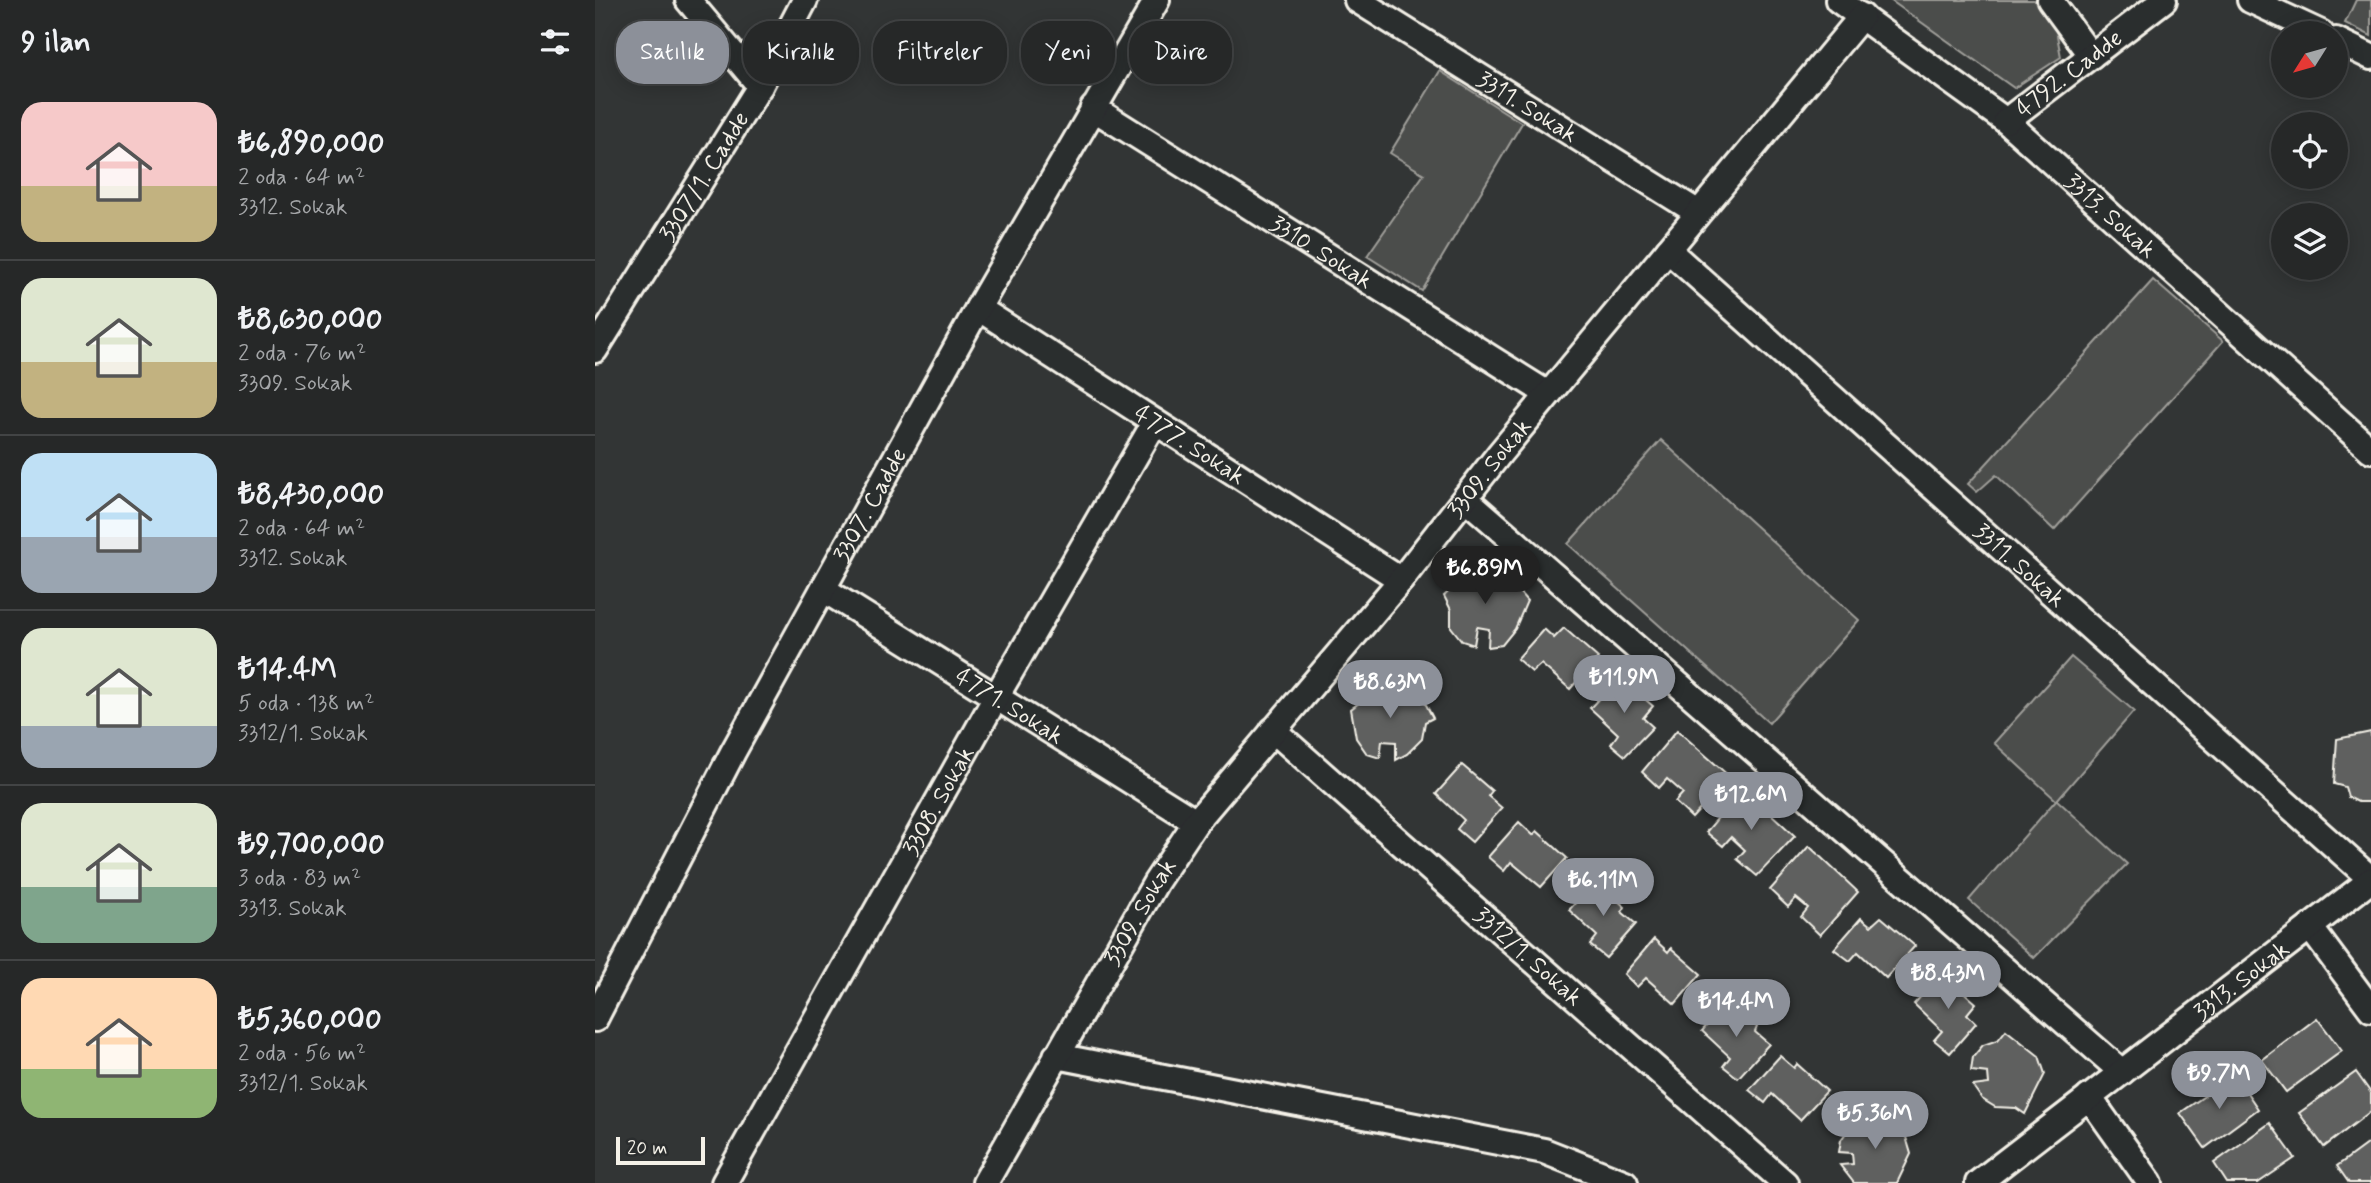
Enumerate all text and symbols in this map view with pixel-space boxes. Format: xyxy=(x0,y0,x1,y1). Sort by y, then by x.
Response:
chip: Satılık xyxy=(616,21,729,84)
chip: Kiralık xyxy=(743,21,859,84)
chip: Filtreler xyxy=(873,21,1007,84)
chip: Yeni xyxy=(1021,21,1115,84)
chip: Daire xyxy=(1129,21,1232,84)
north arrow xyxy=(2271,21,2349,98)
map controls xyxy=(2271,21,2348,280)
text: 9 ilan xyxy=(21,23,91,62)
icon: filters xyxy=(536,23,574,61)
street label: 4792. Cadde xyxy=(2010,23,2129,125)
street label: 3311. Sokak xyxy=(1470,64,1583,151)
street label: 3307/1. Cadde xyxy=(653,106,757,248)
button: locate xyxy=(2271,112,2348,189)
text: ₺6,890,000 xyxy=(238,124,384,163)
icon: home xyxy=(77,130,161,214)
text: 2 oda · 64 m² xyxy=(238,163,365,193)
street label: 3313. Sokak xyxy=(2057,167,2162,266)
text: 3312. Sokak xyxy=(238,193,348,223)
button: layers xyxy=(2271,203,2348,280)
street label: 3310. Sokak xyxy=(1263,209,1378,297)
text: ₺8,630,000 xyxy=(238,300,383,339)
icon: home xyxy=(77,306,161,390)
text: 2 oda · 76 m² xyxy=(238,339,366,369)
text: 3309. Sokak xyxy=(238,369,352,399)
street label: 4777. Sokak xyxy=(1128,398,1251,493)
street label: 3309. Sokak xyxy=(1441,412,1539,525)
street label: 3307. Cadde xyxy=(827,443,915,568)
text: ₺8,430,000 xyxy=(238,475,384,514)
icon: home xyxy=(77,481,161,565)
text: 2 oda · 64 m² xyxy=(238,514,365,544)
street label: 3311. Sokak xyxy=(1966,517,2071,615)
text: 3312. Sokak xyxy=(238,544,348,574)
pin: ₺6.89M xyxy=(1428,546,1542,606)
text: ₺6.89M xyxy=(1447,554,1523,584)
text: ₺14.4M xyxy=(238,650,337,689)
icon: home xyxy=(77,656,161,740)
pin: ₺11.9M xyxy=(1567,656,1681,715)
pin: ₺8.63M xyxy=(1333,660,1447,720)
street label: 4771. Sokak xyxy=(949,661,1069,752)
text: ₺11.9M xyxy=(1589,663,1659,693)
text: ₺8.63M xyxy=(1354,668,1426,698)
text: 5 oda · 138 m² xyxy=(238,689,374,719)
text: 3312/1. Sokak xyxy=(238,719,368,749)
street label: 3308. Sokak xyxy=(896,741,982,862)
pin: ₺12.6M xyxy=(1694,772,1808,832)
text: ₺12.6M xyxy=(1715,780,1787,810)
text: ₺9,700,000 xyxy=(238,825,385,864)
icon: home xyxy=(77,831,161,915)
street label: 3309. Sokak xyxy=(1097,853,1184,972)
pin: ₺6.11M xyxy=(1546,858,1660,918)
text: 3 oda · 83 m² xyxy=(238,864,361,894)
text: ₺6.11M xyxy=(1568,866,1638,896)
text: 3313. Sokak xyxy=(238,894,347,924)
street label: 3312/1. Sokak xyxy=(1466,901,1589,1014)
street label: 3313. Sokak xyxy=(2187,935,2296,1028)
pin: ₺8.43M xyxy=(1891,951,2005,1011)
text: ₺8.43M xyxy=(1911,959,1985,989)
pin: ₺14.4M xyxy=(1679,979,1793,1039)
text: ₺14.4M xyxy=(1698,987,1774,1017)
text: ₺5,360,000 xyxy=(238,1000,382,1039)
icon: home xyxy=(77,1006,161,1090)
text: 2 oda · 56 m² xyxy=(238,1039,366,1069)
pin: ₺9.7M xyxy=(2170,1052,2268,1111)
text: ₺9.7M xyxy=(2187,1059,2251,1089)
text: 3312/1. Sokak xyxy=(238,1069,368,1099)
pin: ₺5.36M xyxy=(1818,1092,1932,1151)
text: ₺5.36M xyxy=(1837,1099,1913,1129)
scale bar xyxy=(616,1134,705,1166)
text: 20 m xyxy=(627,1136,667,1161)

